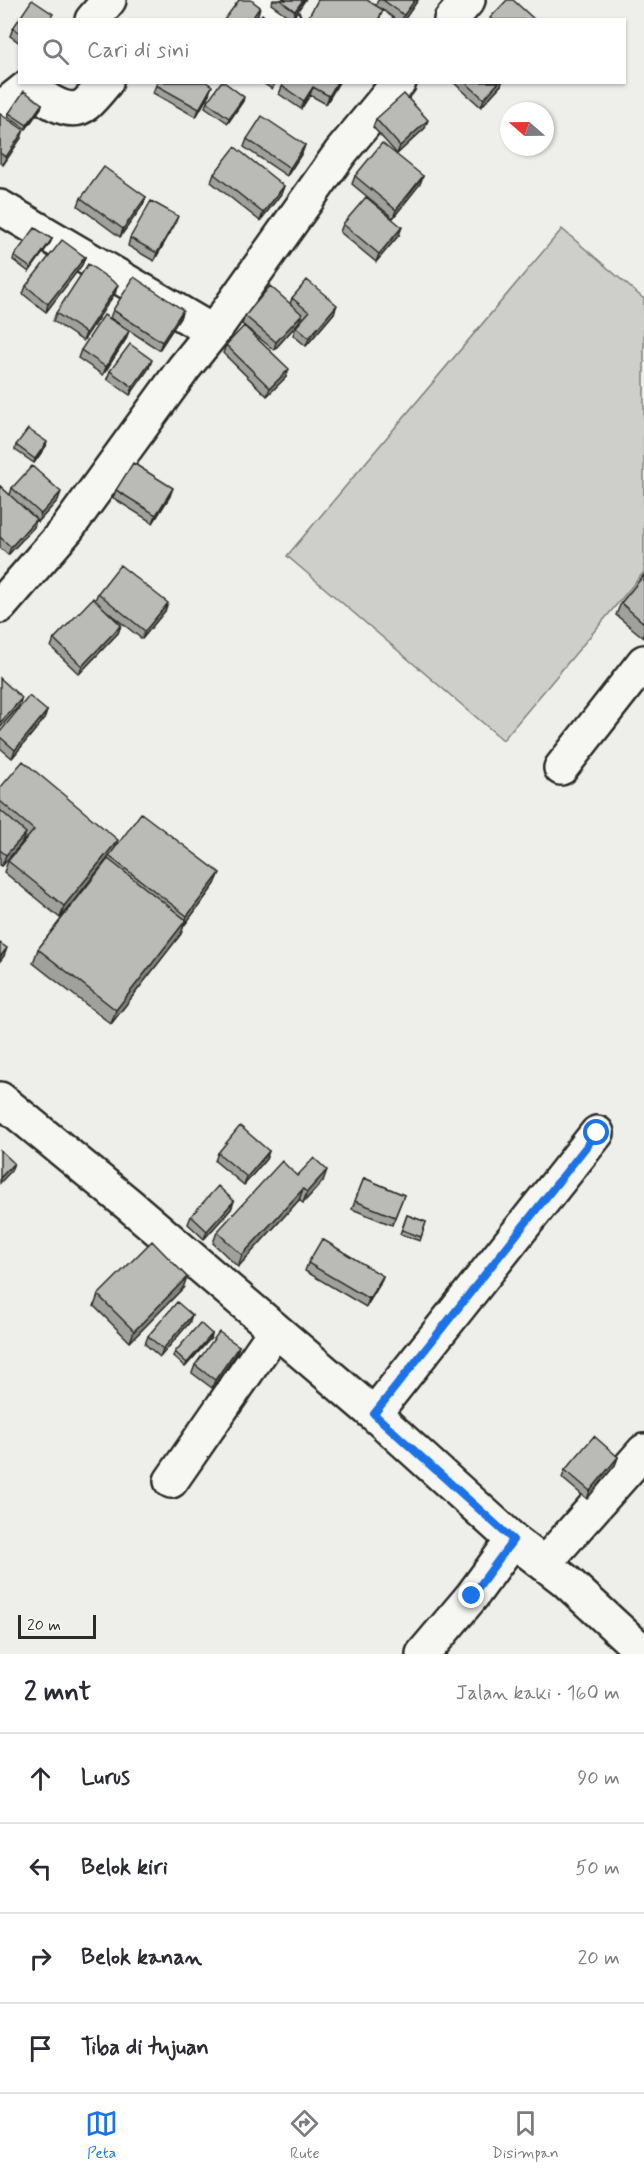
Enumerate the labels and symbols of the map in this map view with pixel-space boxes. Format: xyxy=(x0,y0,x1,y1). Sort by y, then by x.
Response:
north arrow xyxy=(500,102,554,156)
route start xyxy=(583,1119,609,1145)
route end xyxy=(458,1582,484,1608)
scale bar xyxy=(18,1612,96,1640)

